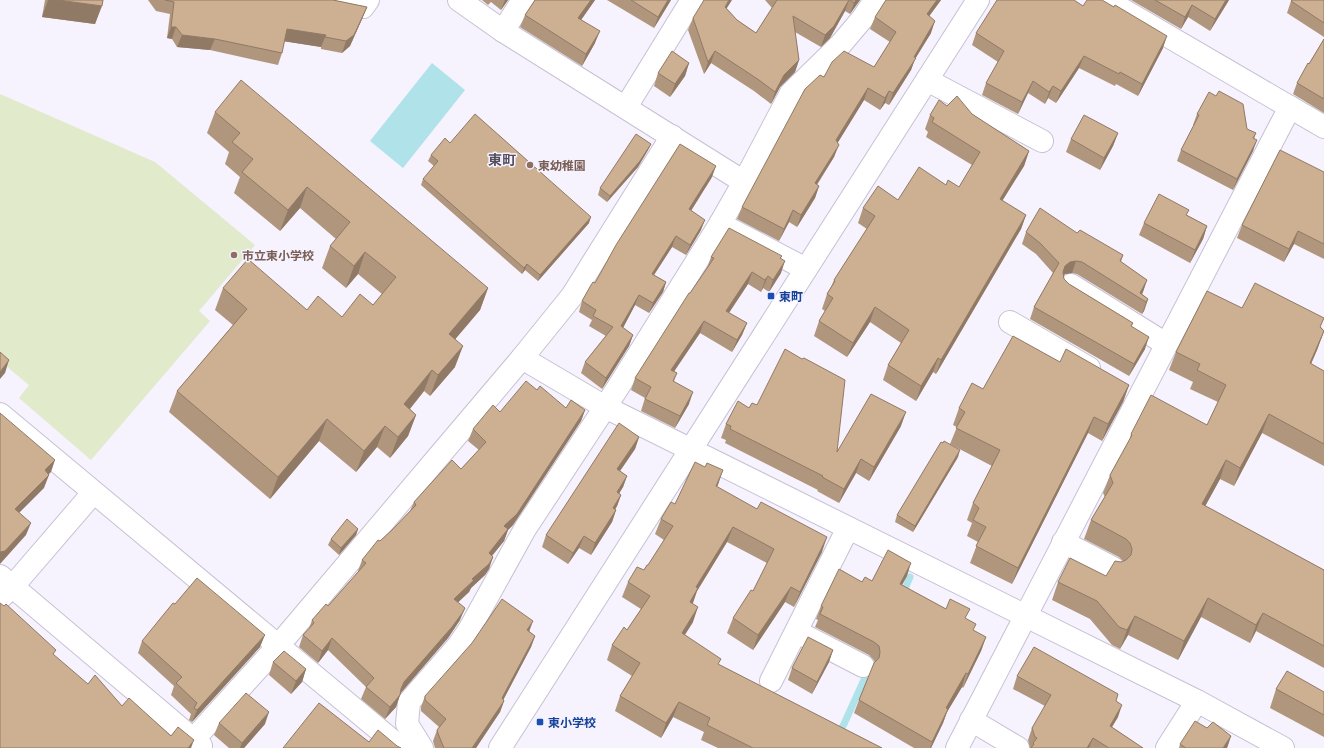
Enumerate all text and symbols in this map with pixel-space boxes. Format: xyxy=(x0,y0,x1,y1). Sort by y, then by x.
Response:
district label: 東町 xyxy=(488,150,516,169)
place label: 東幼稚園 xyxy=(538,157,586,174)
marker: 東幼稚園 xyxy=(525,160,535,170)
place label: 市立東小学校 xyxy=(242,247,314,264)
marker: 市立東小学校 xyxy=(229,250,239,260)
place label: 東町 xyxy=(779,288,803,305)
marker: 東町 xyxy=(766,291,776,301)
place label: 東小学校 xyxy=(548,714,596,731)
marker: 東小学校 xyxy=(535,717,545,727)

